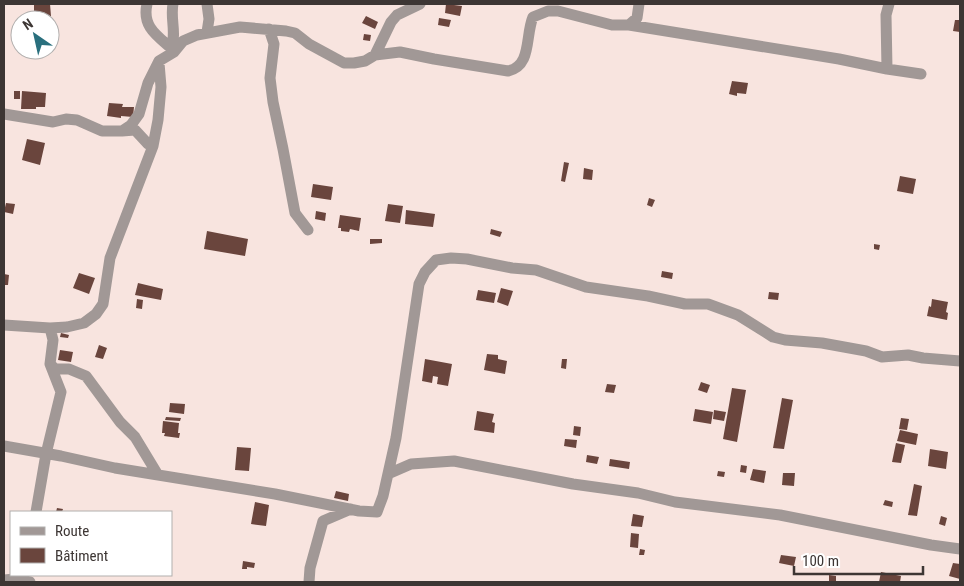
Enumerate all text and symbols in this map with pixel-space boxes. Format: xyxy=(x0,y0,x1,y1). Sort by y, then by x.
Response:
north arrow xyxy=(10,10,60,60)
text: N xyxy=(20,15,36,33)
legend xyxy=(10,511,172,576)
text: Route xyxy=(55,522,89,540)
scale bar xyxy=(794,544,923,576)
text: Bâtiment xyxy=(55,547,108,565)
text: 100 m xyxy=(802,552,839,570)

